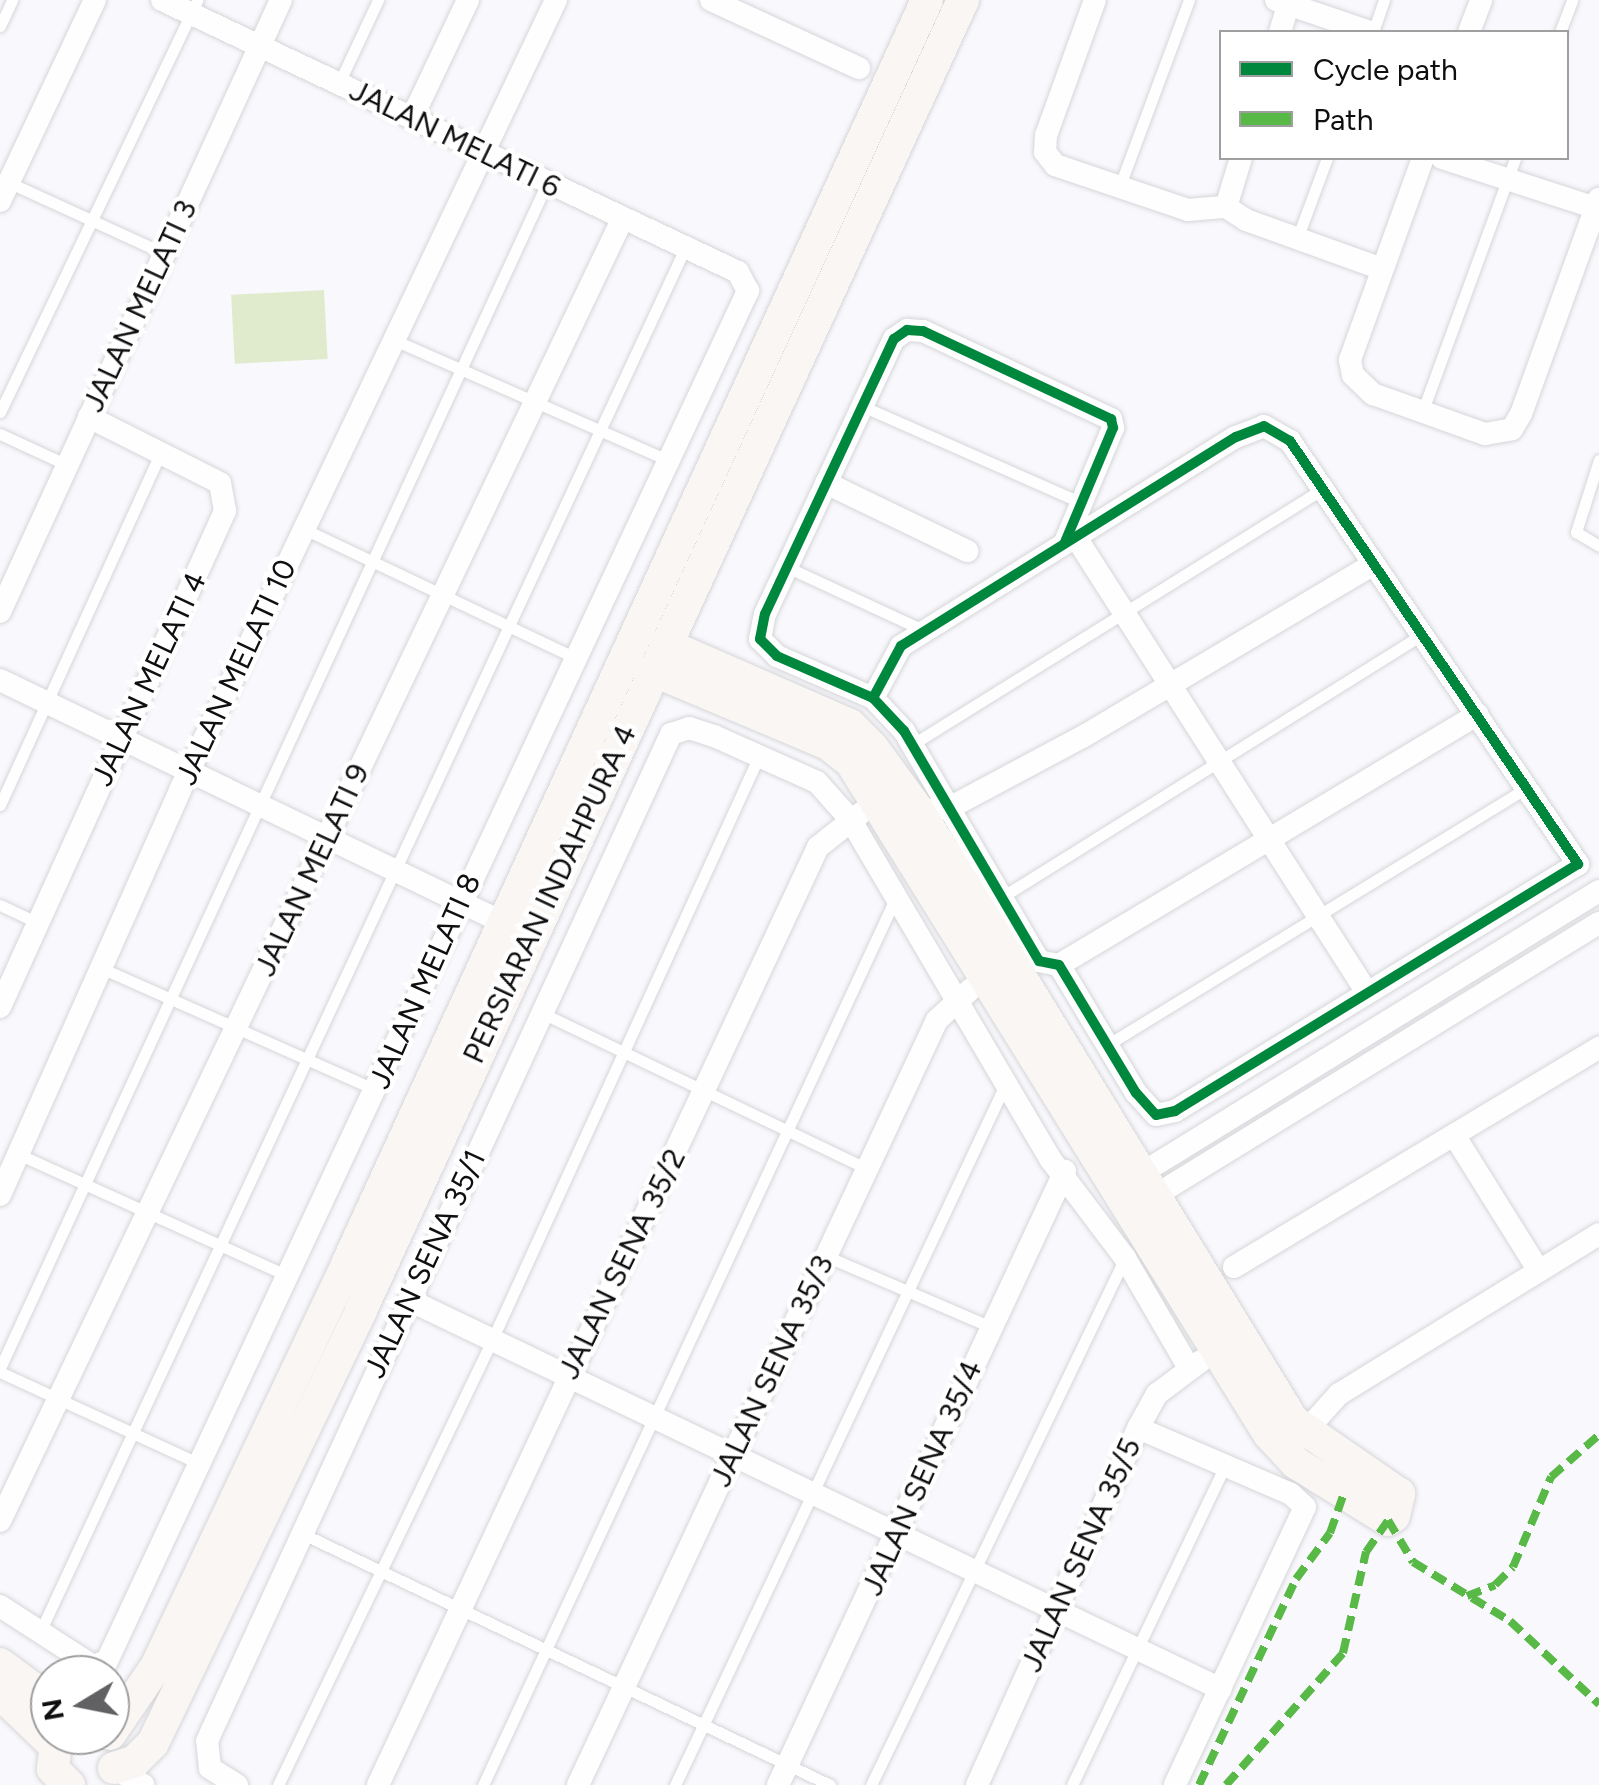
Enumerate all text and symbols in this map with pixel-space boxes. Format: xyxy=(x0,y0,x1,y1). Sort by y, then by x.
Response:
legend xyxy=(1219,30,1569,160)
text: Cycle path xyxy=(1313,51,1458,88)
street label: JALAN MELATI 6 xyxy=(344,72,566,206)
text: Path xyxy=(1313,101,1373,138)
street label: JALAN MELATI 3 xyxy=(75,194,205,418)
street label: JALAN MELATI 10 xyxy=(168,554,304,790)
street label: JALAN MELATI 4 xyxy=(84,566,214,792)
street label: PERSIARAN INDAHPURA 4 xyxy=(456,719,644,1069)
street label: JALAN MELATI 9 xyxy=(247,758,377,982)
street label: JALAN MELATI 8 xyxy=(361,868,489,1094)
street label: JALAN SENA 35/2 xyxy=(551,1143,693,1385)
street label: JALAN SENA 35/1 xyxy=(356,1144,494,1384)
street label: JALAN SENA 35/3 xyxy=(703,1250,841,1492)
street label: JALAN SENA 35/4 xyxy=(854,1355,990,1601)
street label: JALAN SENA 35/5 xyxy=(1013,1433,1149,1677)
north arrow xyxy=(30,1655,130,1755)
text: N xyxy=(34,1696,71,1723)

